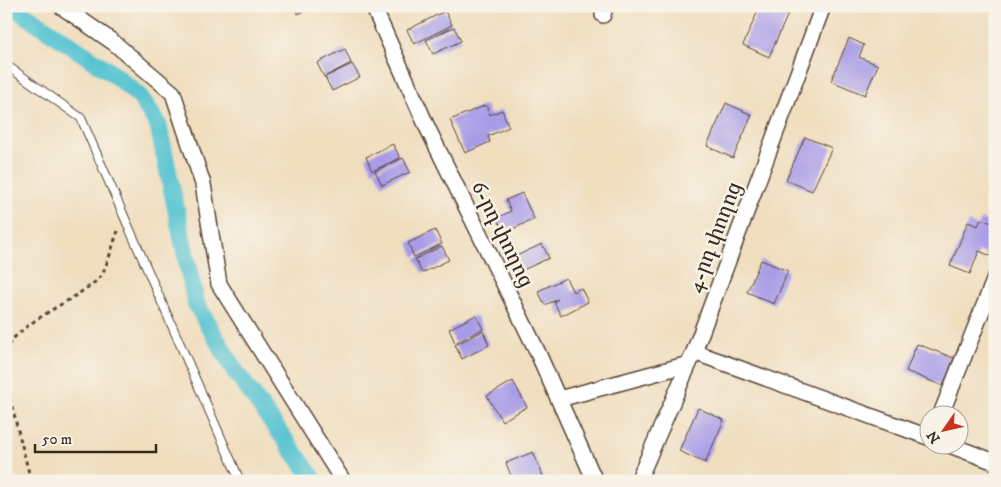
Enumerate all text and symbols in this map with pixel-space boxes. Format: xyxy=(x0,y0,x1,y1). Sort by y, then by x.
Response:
street label: 6-րդ փողոց xyxy=(465,177,539,292)
street label: 4-րդ փողոց xyxy=(682,178,748,296)
north arrow xyxy=(918,404,968,454)
scale bar xyxy=(35,422,156,454)
text: N xyxy=(923,426,945,447)
text: 50 m xyxy=(42,430,72,449)

